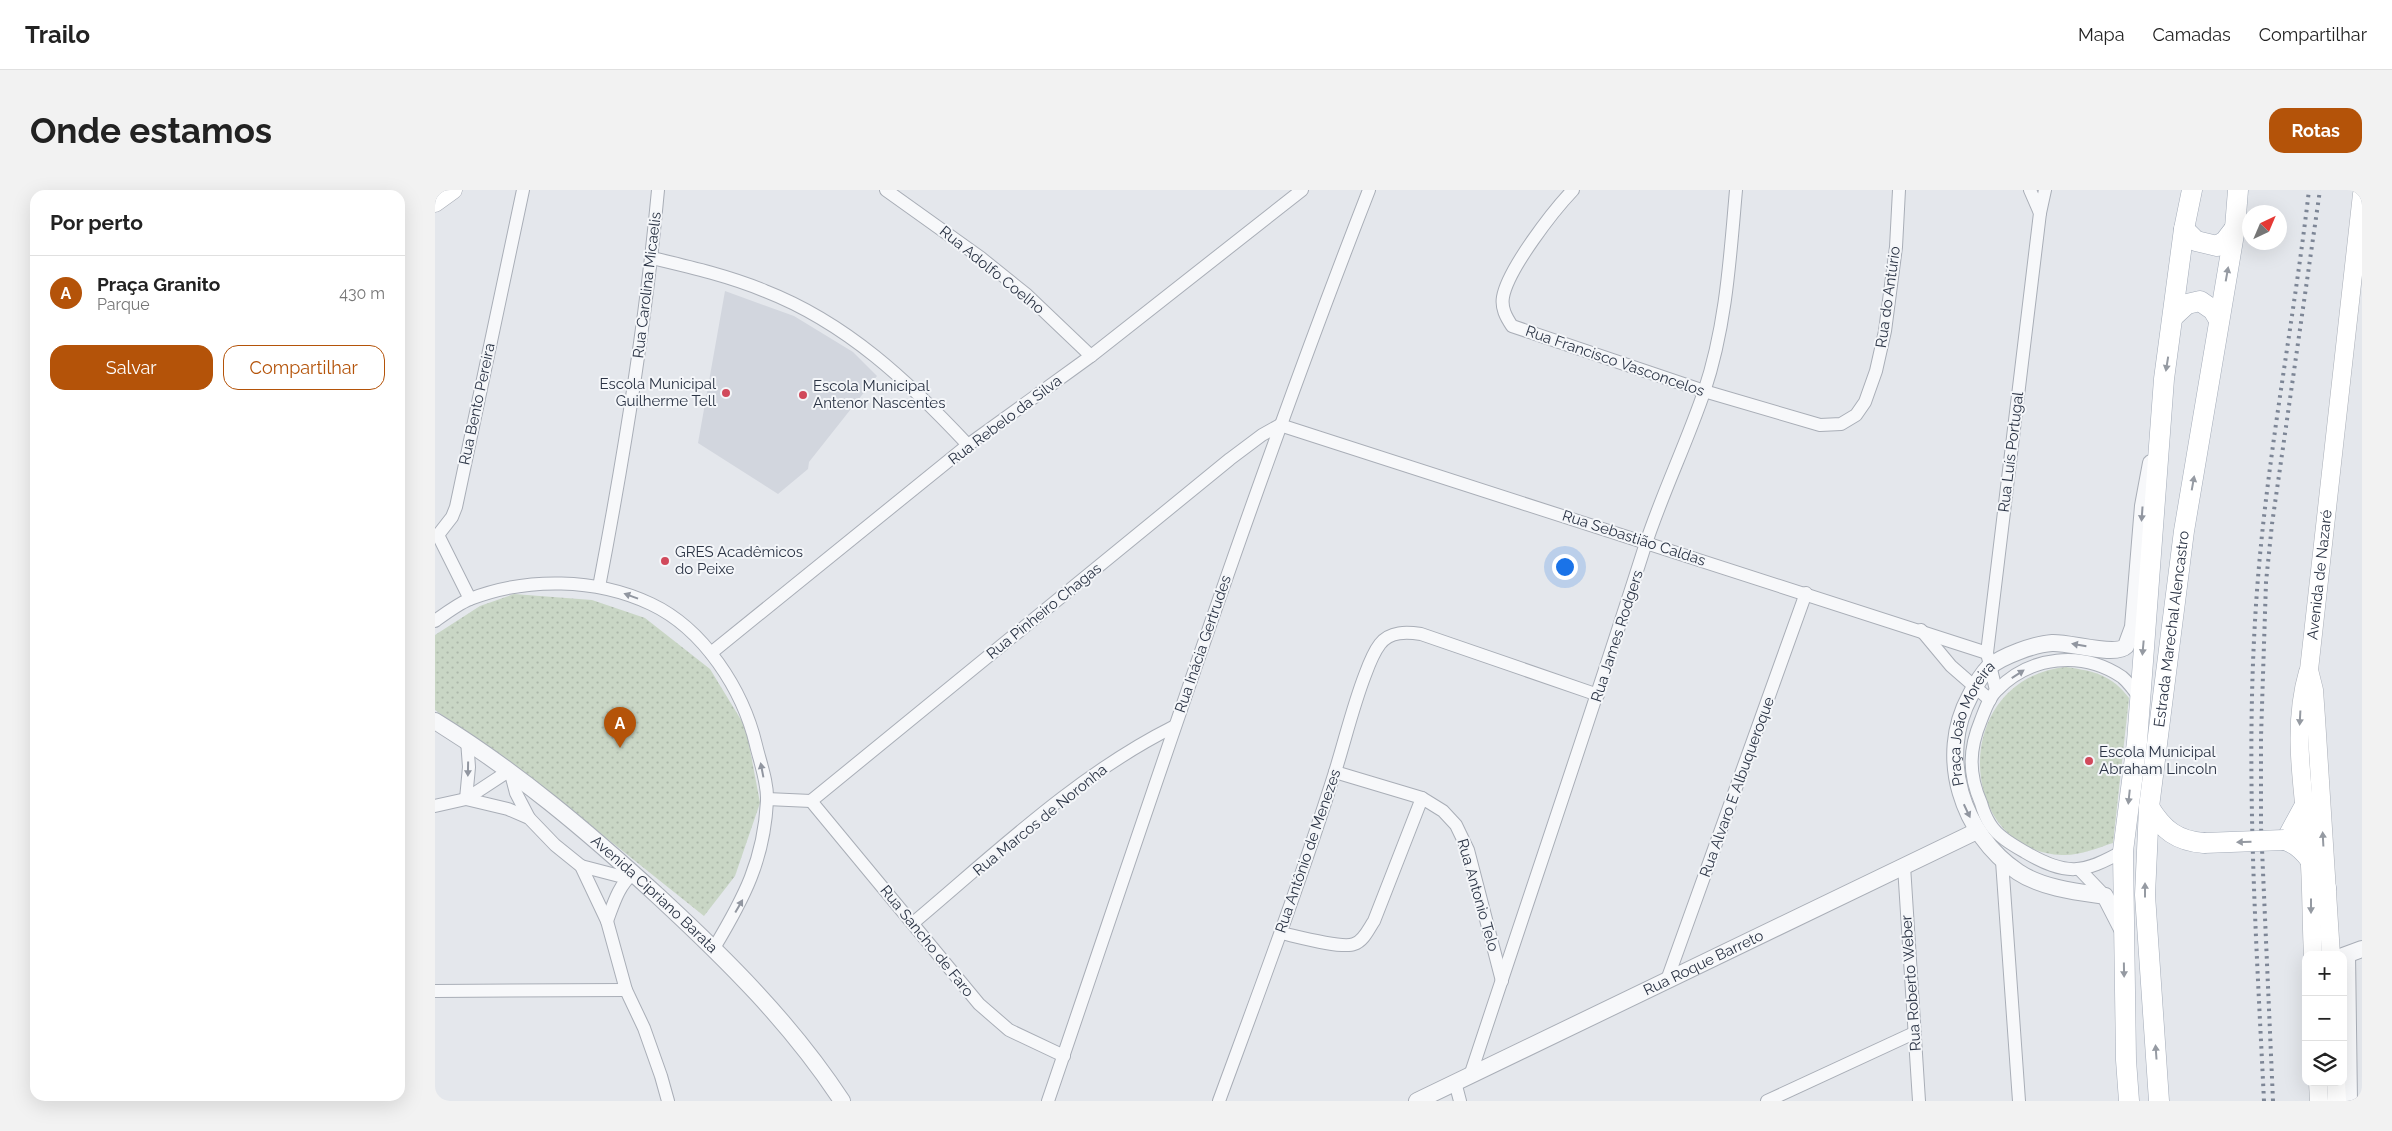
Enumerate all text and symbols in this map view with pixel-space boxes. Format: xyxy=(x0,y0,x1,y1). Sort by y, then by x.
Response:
text: Trailo xyxy=(25,20,90,49)
text: Mapa xyxy=(2078,24,2124,45)
text: Camadas xyxy=(2152,24,2231,45)
text: Compartilhar xyxy=(2259,24,2367,45)
button: Rotas xyxy=(2269,108,2362,153)
text: Onde estamos xyxy=(30,110,272,151)
north arrow xyxy=(2242,205,2287,250)
text: Por perto xyxy=(50,210,143,235)
street label: Rua Carolina Micaelis xyxy=(629,211,665,359)
street label: Rua Adolfo Coelho xyxy=(936,222,1048,318)
street label: Rua do Antúrio xyxy=(1872,245,1904,349)
one-way arrow xyxy=(2223,266,2231,282)
text: Praça Granito xyxy=(97,273,220,295)
text: A xyxy=(61,284,71,303)
text: 430 m xyxy=(339,284,385,303)
text: Parque xyxy=(97,295,150,314)
street label: Rua Francisco Vasconcelos xyxy=(1523,322,1707,400)
street label: Rua Bento Pereira xyxy=(455,341,499,467)
button: Salvar xyxy=(50,345,213,390)
button: Compartilhar xyxy=(223,345,385,390)
one-way arrow xyxy=(2162,356,2170,372)
street label: Rua Rebelo da Silva xyxy=(945,371,1065,469)
place label: Escola Municipal Guilherme Tell xyxy=(599,375,717,410)
place label: Escola Municipal Antenor Nascentes xyxy=(813,377,945,412)
marker: Escola Municipal Guilherme Tell xyxy=(720,387,732,399)
marker: Escola Municipal Antenor Nascentes xyxy=(797,389,809,401)
street label: Rua Luís Portugal xyxy=(1995,390,2027,513)
one-way arrow xyxy=(2189,474,2197,490)
street label: Rua Sebastião Caldas xyxy=(1560,506,1708,570)
one-way arrow xyxy=(2138,506,2146,522)
street label: Avenida de Nazaré xyxy=(2303,509,2336,641)
street label: Estrada Marechal Alencastro xyxy=(2150,530,2193,728)
place label: GRES Acadêmicos do Peixe xyxy=(675,543,803,578)
your location xyxy=(1552,554,1578,580)
marker: GRES Acadêmicos do Peixe xyxy=(659,555,671,567)
street label: Rua Pinheiro Chagas xyxy=(983,559,1105,663)
street label: Rua James Rodgers xyxy=(1587,568,1647,704)
street label: Rua Inácia Gertrudes xyxy=(1171,573,1235,715)
one-way arrow xyxy=(623,592,638,599)
one-way arrow xyxy=(2071,640,2087,648)
one-way arrow xyxy=(2139,640,2147,656)
street label: Praça João Moreira xyxy=(1946,657,1998,788)
one-way arrow xyxy=(2011,670,2024,679)
street label: Rua Alvaro E Albuqueroque xyxy=(1696,694,1778,880)
pin: A xyxy=(604,707,636,748)
one-way arrow xyxy=(2296,710,2304,726)
place label: Escola Municipal Abraham Lincoln xyxy=(2099,743,2217,778)
marker: Escola Municipal Abraham Lincoln xyxy=(2083,755,2095,767)
street label: Rua Marcos de Noronha xyxy=(969,760,1111,880)
one-way arrow xyxy=(464,762,472,778)
one-way arrow xyxy=(757,762,765,778)
street label: Rua Antônio de Menezes xyxy=(1271,767,1345,935)
one-way arrow xyxy=(2125,790,2133,806)
one-way arrow xyxy=(1964,804,1972,818)
one-way arrow xyxy=(2319,831,2327,847)
street label: Avenida Cipriano Barata xyxy=(587,832,721,957)
street label: Rua Antonio Telo xyxy=(1453,837,1503,953)
one-way arrow xyxy=(2236,838,2252,846)
street label: Rua Sancho de Faro xyxy=(876,882,978,1000)
one-way arrow xyxy=(2141,882,2149,898)
one-way arrow xyxy=(2307,898,2315,914)
one-way arrow xyxy=(734,899,743,913)
street label: Rua Roberto Weber xyxy=(1897,914,1925,1052)
street label: Rua Roque Barreto xyxy=(1641,926,1766,999)
map controls xyxy=(2302,951,2347,1086)
button: + xyxy=(2302,951,2347,996)
one-way arrow xyxy=(2120,962,2128,978)
button: − xyxy=(2302,996,2347,1041)
button: layers xyxy=(2302,1041,2347,1086)
one-way arrow xyxy=(2151,1044,2159,1060)

